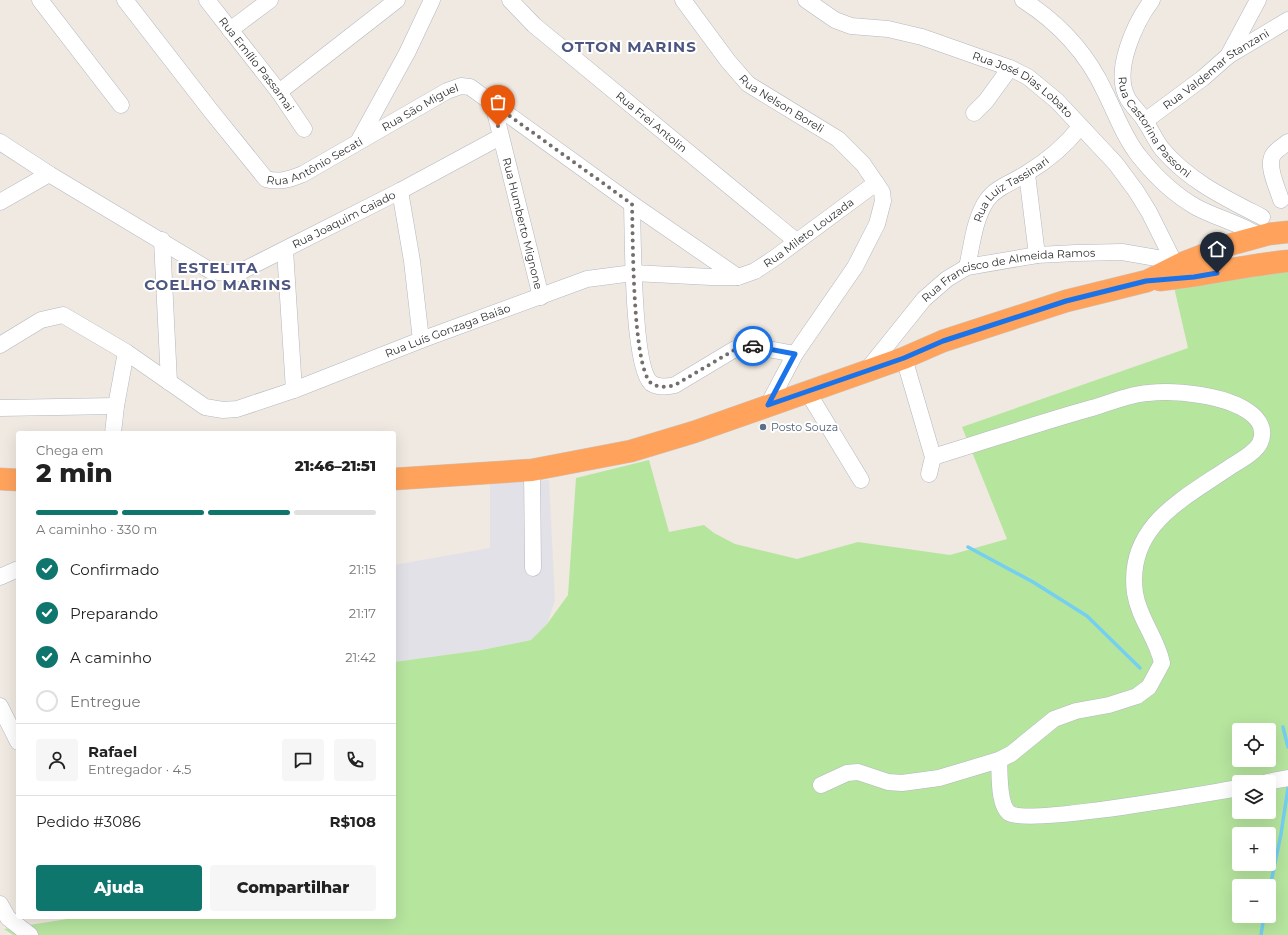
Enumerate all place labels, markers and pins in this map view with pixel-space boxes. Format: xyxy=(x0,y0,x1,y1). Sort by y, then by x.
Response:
pin xyxy=(481,85,515,126)
pin xyxy=(1200,232,1234,273)
place label: Posto Souza xyxy=(771,420,838,434)
marker: Posto Souza xyxy=(758,422,768,432)

